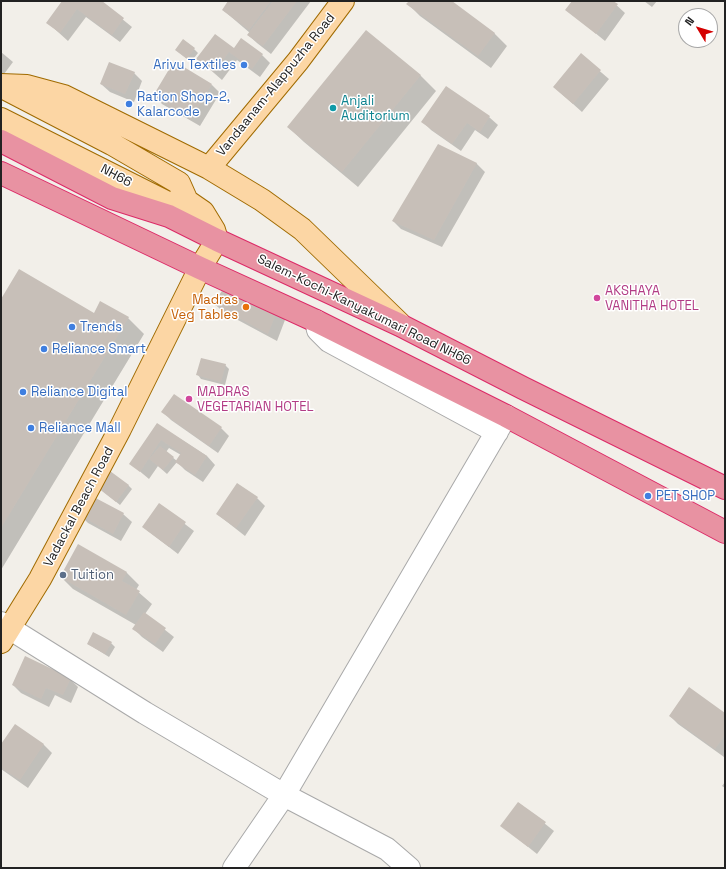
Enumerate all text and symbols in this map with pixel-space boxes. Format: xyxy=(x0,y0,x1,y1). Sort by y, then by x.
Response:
north arrow xyxy=(678,8,718,48)
street label: Vandaanam-Alappuzha Road xyxy=(213,10,339,160)
text: N xyxy=(682,14,697,28)
place label: Arivu Textiles xyxy=(153,57,236,73)
marker: Arivu Textiles xyxy=(239,60,249,70)
place label: Ration Shop-2, Kalarcode xyxy=(137,89,230,120)
place label: Anjali Auditorium xyxy=(341,93,410,124)
marker: Ration Shop-2, Kalarcode xyxy=(124,99,134,109)
marker: Anjali Auditorium xyxy=(328,103,338,113)
street label: NH66 xyxy=(98,161,134,191)
street label: Salem-Kochi-Kanyakumari Road NH66 xyxy=(255,251,473,369)
place label: AKSHAYA VANITHA HOTEL xyxy=(605,283,699,314)
place label: Madras Veg Tables xyxy=(171,292,238,323)
marker: AKSHAYA VANITHA HOTEL xyxy=(592,293,602,303)
marker: Madras Veg Tables xyxy=(241,302,251,312)
place label: Trends xyxy=(80,319,122,335)
marker: Trends xyxy=(67,322,77,332)
place label: Reliance Smart xyxy=(52,341,146,357)
marker: Reliance Smart xyxy=(39,344,49,354)
place label: Reliance Digital xyxy=(31,384,127,400)
place label: MADRAS VEGETARIAN HOTEL xyxy=(197,384,314,415)
marker: Reliance Digital xyxy=(18,387,28,397)
marker: MADRAS VEGETARIAN HOTEL xyxy=(184,394,194,404)
place label: Reliance Mall xyxy=(39,420,121,436)
marker: Reliance Mall xyxy=(26,423,36,433)
street label: Vadackal Beach Road xyxy=(41,444,117,570)
place label: PET SHOP xyxy=(656,488,715,504)
marker: PET SHOP xyxy=(643,491,653,501)
place label: Tuition xyxy=(71,567,114,583)
marker: Tuition xyxy=(58,570,68,580)

